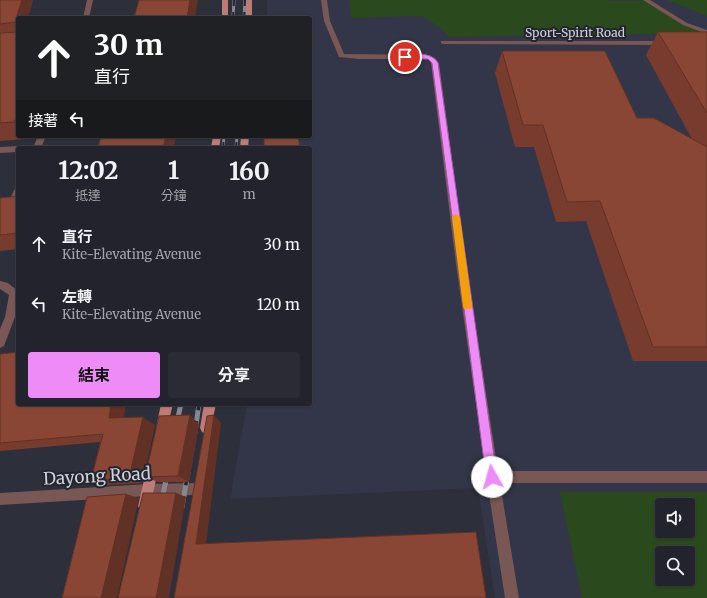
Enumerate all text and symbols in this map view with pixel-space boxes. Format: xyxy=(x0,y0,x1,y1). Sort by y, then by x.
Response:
street label: Sport-Spirit Road xyxy=(525,25,625,40)
text: 30 m xyxy=(94,27,163,63)
icon: ahead xyxy=(28,32,80,84)
pin xyxy=(388,40,422,74)
icon: arrive xyxy=(394,46,416,68)
text: 直行 xyxy=(94,65,130,88)
icon: left xyxy=(66,108,88,130)
text: 接著 xyxy=(28,111,58,130)
text: 12:02 xyxy=(58,155,118,186)
text: 1 xyxy=(168,155,179,186)
text: 160 xyxy=(229,156,270,187)
text: m xyxy=(243,186,256,203)
text: 抵達 xyxy=(75,187,101,204)
text: 分鐘 xyxy=(161,187,187,204)
text: 直行 xyxy=(62,227,92,246)
icon: ahead xyxy=(28,233,50,255)
text: 30 m xyxy=(263,235,300,254)
text: Kite-Elevating Avenue xyxy=(62,246,201,263)
text: 左轉 xyxy=(62,287,92,306)
icon: left xyxy=(28,293,50,315)
text: 120 m xyxy=(257,295,300,314)
text: Kite-Elevating Avenue xyxy=(62,306,201,323)
button: 結束 xyxy=(28,352,160,398)
button: 分享 xyxy=(168,352,300,398)
position arrow xyxy=(471,456,513,498)
street label: Dayong Road xyxy=(43,462,151,490)
map controls xyxy=(655,498,695,586)
button: sound xyxy=(655,498,695,538)
button: search xyxy=(655,546,695,586)

